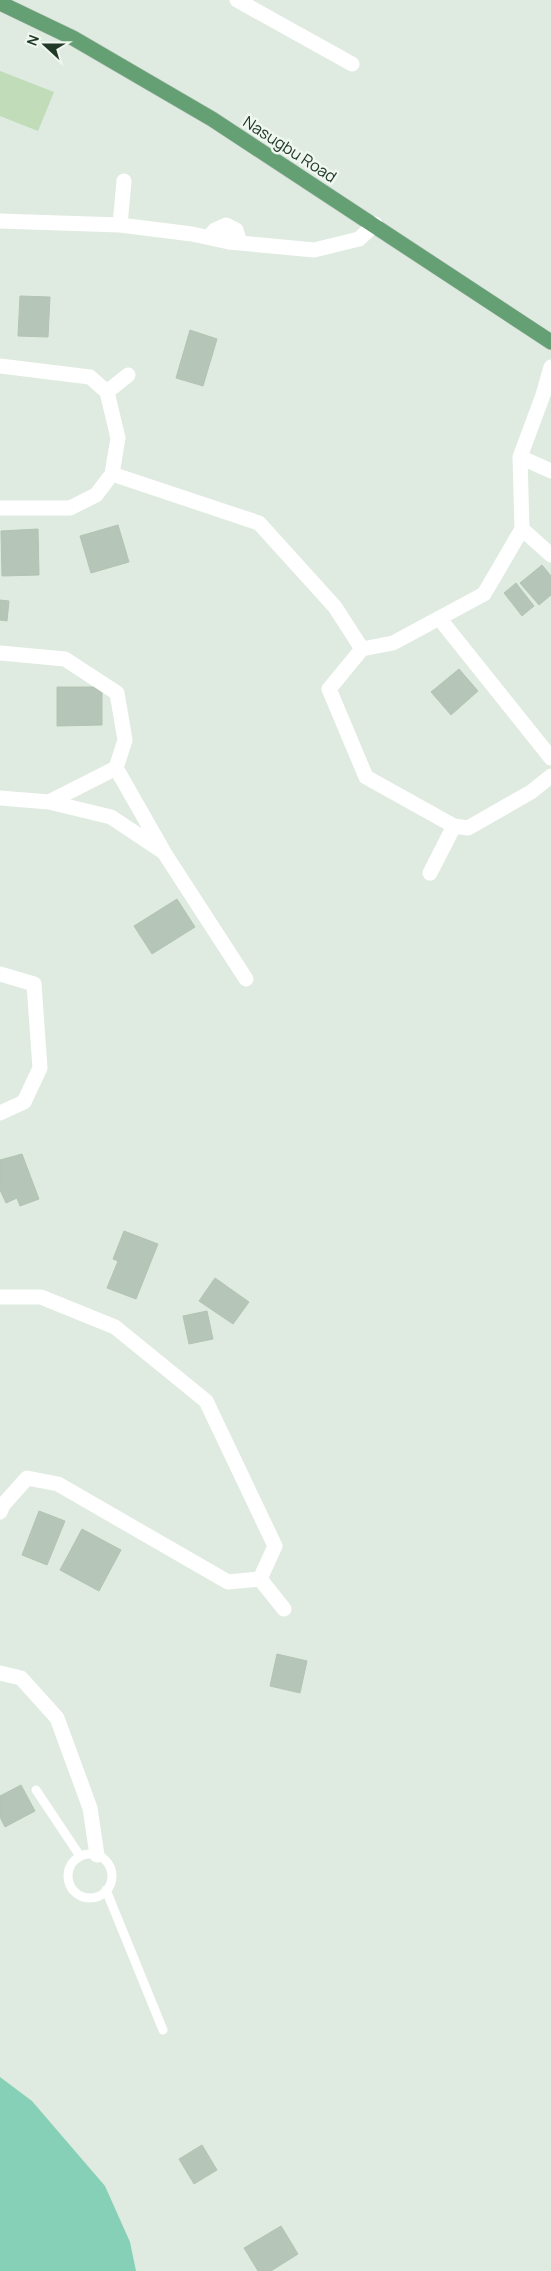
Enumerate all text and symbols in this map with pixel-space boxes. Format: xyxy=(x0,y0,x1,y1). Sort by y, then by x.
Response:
north arrow xyxy=(20,20,70,70)
text: N xyxy=(22,32,43,48)
street label: Nasugbu Road xyxy=(239,111,341,187)

